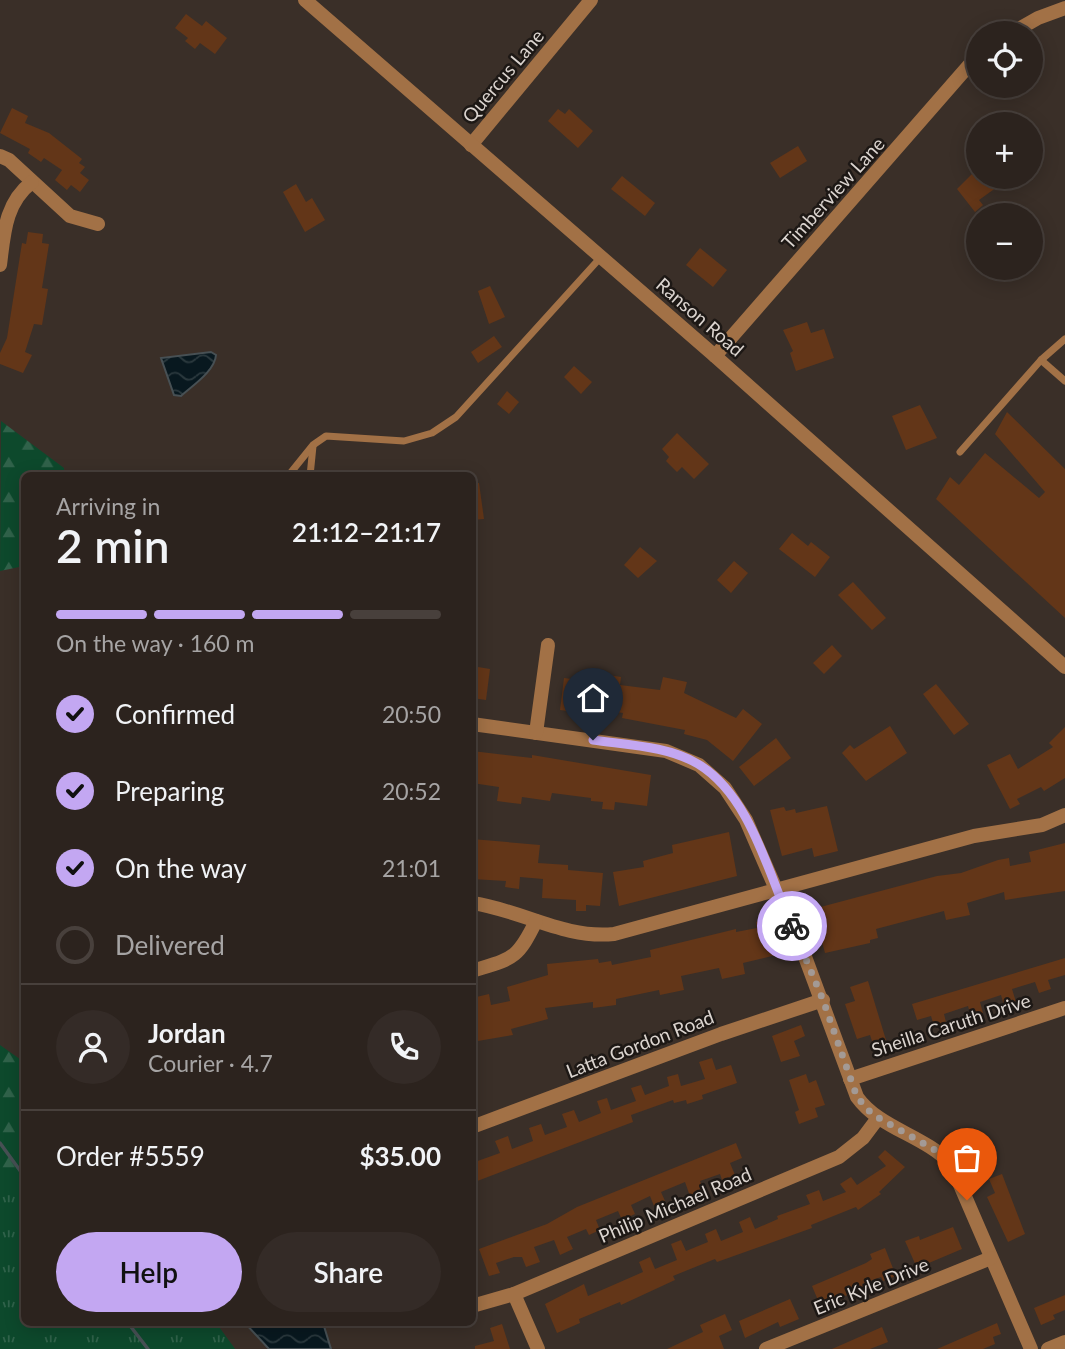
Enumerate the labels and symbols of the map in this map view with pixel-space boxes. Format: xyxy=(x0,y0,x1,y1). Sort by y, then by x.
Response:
street label: Quercus Lane xyxy=(457,24,548,127)
street label: Timberview Lane xyxy=(776,132,889,253)
street label: Ranson Road xyxy=(652,272,749,361)
pin xyxy=(563,668,623,740)
courier xyxy=(757,891,827,961)
street label: Sheilla Caruth Drive xyxy=(868,988,1033,1061)
street label: Latta Gordon Road xyxy=(563,1005,717,1082)
pin xyxy=(937,1128,997,1200)
street label: Philip Michael Road xyxy=(595,1162,755,1247)
street label: Eric Kyle Drive xyxy=(810,1252,932,1319)

